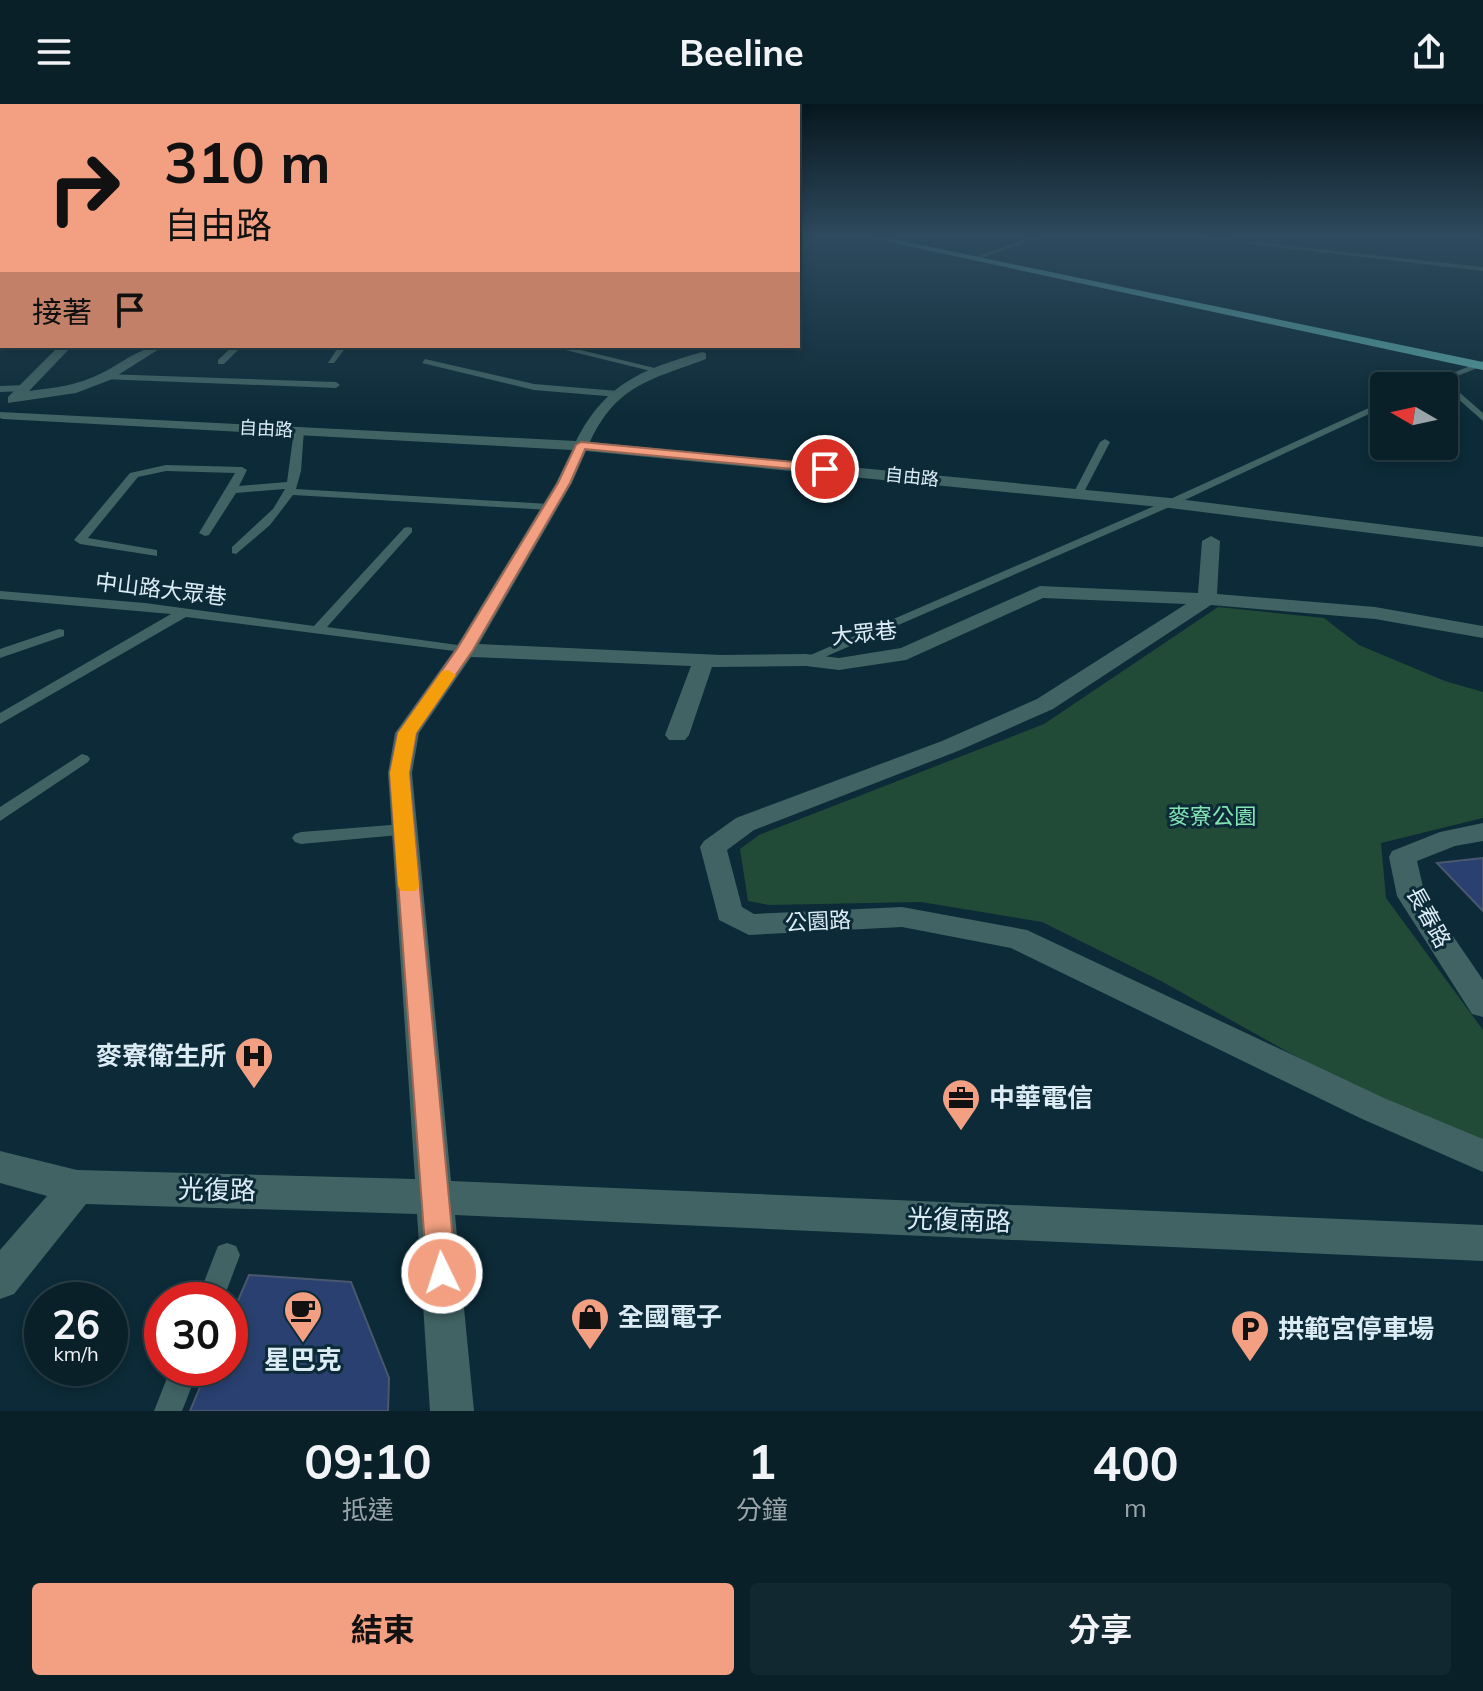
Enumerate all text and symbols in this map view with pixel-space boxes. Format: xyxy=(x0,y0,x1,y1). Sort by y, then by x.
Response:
icon: menu xyxy=(32,30,76,74)
text: Beeline xyxy=(679,30,804,75)
icon: share xyxy=(1407,30,1451,74)
text: 310 m xyxy=(164,127,331,197)
icon: right xyxy=(32,136,136,240)
text: 自由路 xyxy=(164,202,272,247)
icon: arrive xyxy=(108,288,152,332)
text: 接著 xyxy=(32,293,92,331)
north arrow xyxy=(1370,372,1458,460)
map controls xyxy=(1370,372,1458,460)
street label: 自由路 xyxy=(238,416,294,441)
pin xyxy=(791,435,859,503)
icon: arrive xyxy=(803,447,847,491)
street label: 自由路 xyxy=(884,462,940,491)
street label: 中山路大眾巷 xyxy=(94,567,228,611)
street label: 大眾巷 xyxy=(830,616,898,650)
park label: 麥寮公園 xyxy=(1168,802,1256,830)
street label: 長春路 xyxy=(1401,881,1457,953)
street label: 公園路 xyxy=(784,905,852,937)
hospital icon: 麥寮衛生所 xyxy=(233,1035,275,1090)
place label: 麥寮衛生所 xyxy=(96,1039,226,1072)
office icon: 中華電信 xyxy=(940,1077,982,1132)
place label: 中華電信 xyxy=(989,1081,1093,1114)
street label: 光復路 xyxy=(178,1172,256,1207)
street label: 光復南路 xyxy=(906,1201,1012,1238)
position arrow xyxy=(400,1231,484,1315)
speed limit sign: 30 xyxy=(144,1282,248,1386)
cafe icon: 星巴克 xyxy=(282,1289,324,1344)
shop icon: 全國電子 xyxy=(569,1296,611,1351)
text: 26 xyxy=(52,1299,100,1349)
place label: 全國電子 xyxy=(618,1300,722,1333)
parking icon: 拱範宮停車場 xyxy=(1229,1308,1271,1363)
place label: 拱範宮停車場 xyxy=(1278,1312,1434,1345)
text: km/h xyxy=(53,1341,99,1366)
place label: 星巴克 xyxy=(264,1343,342,1376)
text: 09:10 xyxy=(304,1431,431,1491)
text: 1 xyxy=(747,1431,776,1491)
text: 400 xyxy=(1092,1433,1179,1493)
text: m xyxy=(1124,1491,1147,1524)
text: 抵達 xyxy=(342,1493,394,1526)
text: 分鐘 xyxy=(736,1493,788,1526)
button: 結束 xyxy=(32,1583,734,1675)
button: 分享 xyxy=(750,1583,1451,1675)

